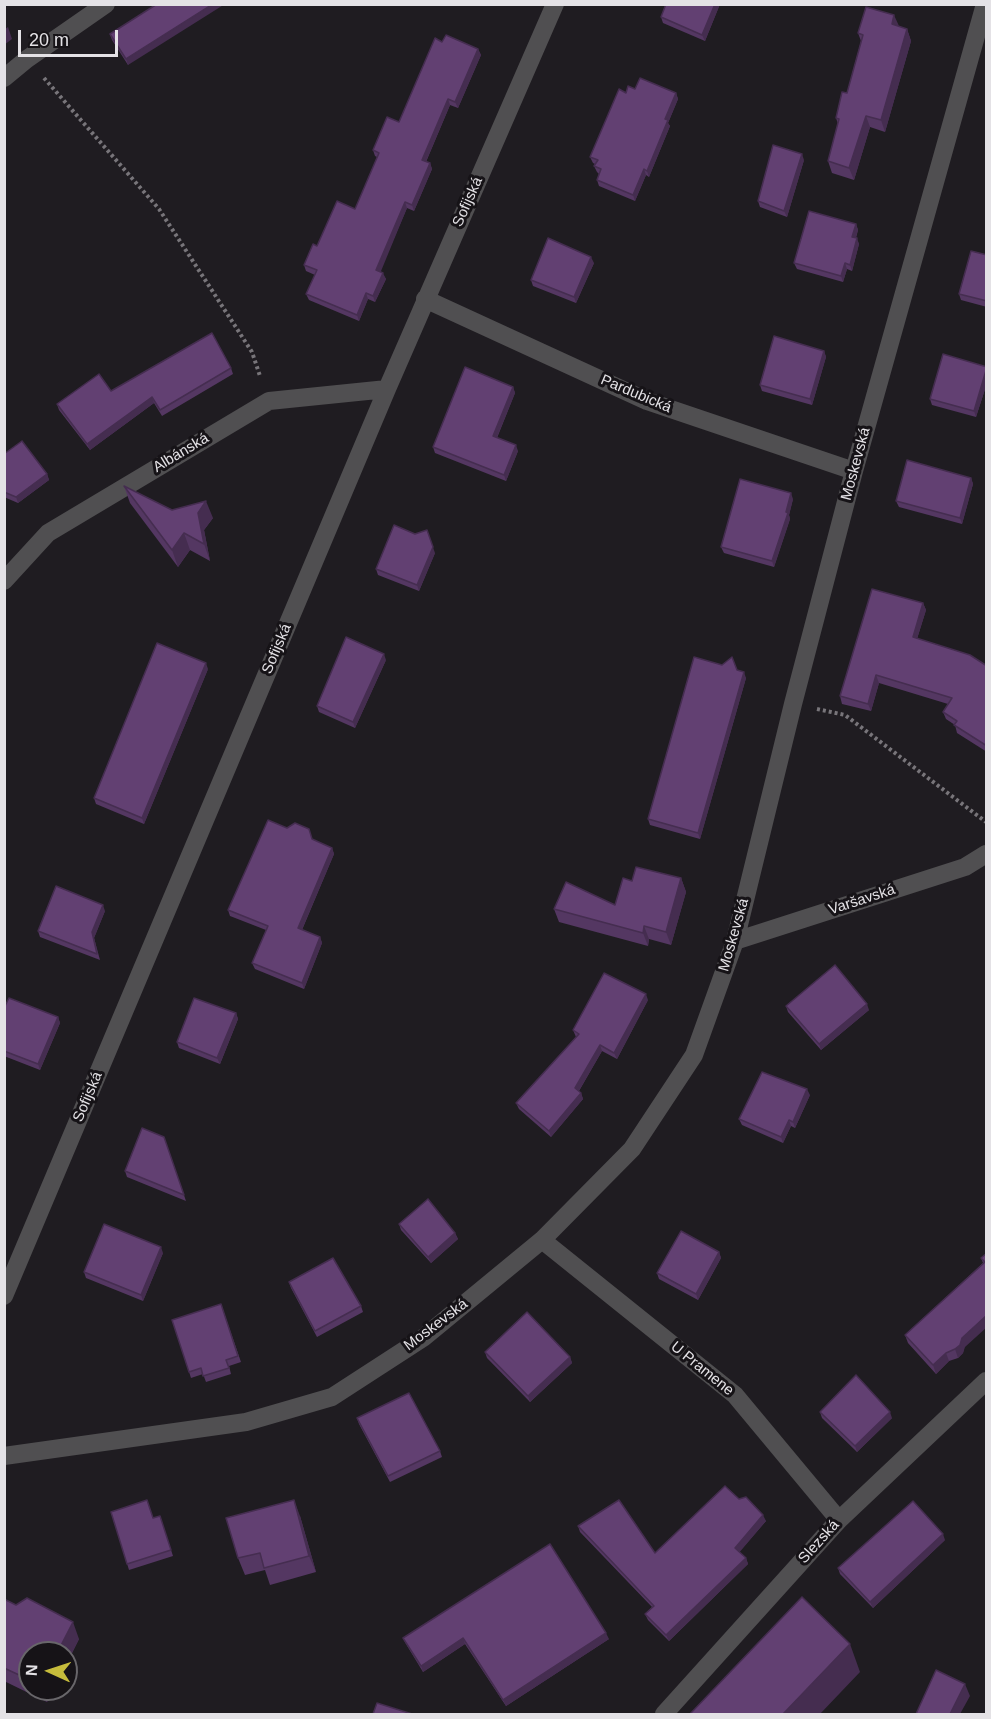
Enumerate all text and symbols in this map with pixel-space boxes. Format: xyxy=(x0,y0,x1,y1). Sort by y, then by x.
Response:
scale bar xyxy=(21,18,122,56)
text: 20 m xyxy=(29,30,69,50)
street label: Sofijská xyxy=(449,174,487,230)
street label: Pardubická xyxy=(598,371,674,417)
street label: Moskevská xyxy=(838,425,874,503)
street label: Albánská xyxy=(150,429,212,477)
street label: Sofijská xyxy=(258,621,296,677)
street label: Varšavská xyxy=(826,881,898,919)
street label: Moskevská xyxy=(715,896,753,974)
street label: Sofijská xyxy=(69,1069,107,1125)
street label: Moskevská xyxy=(401,1295,471,1355)
street label: U Pramene xyxy=(667,1338,737,1400)
street label: Slezská xyxy=(795,1516,843,1568)
north arrow xyxy=(18,1641,78,1701)
text: N xyxy=(23,1664,40,1676)

